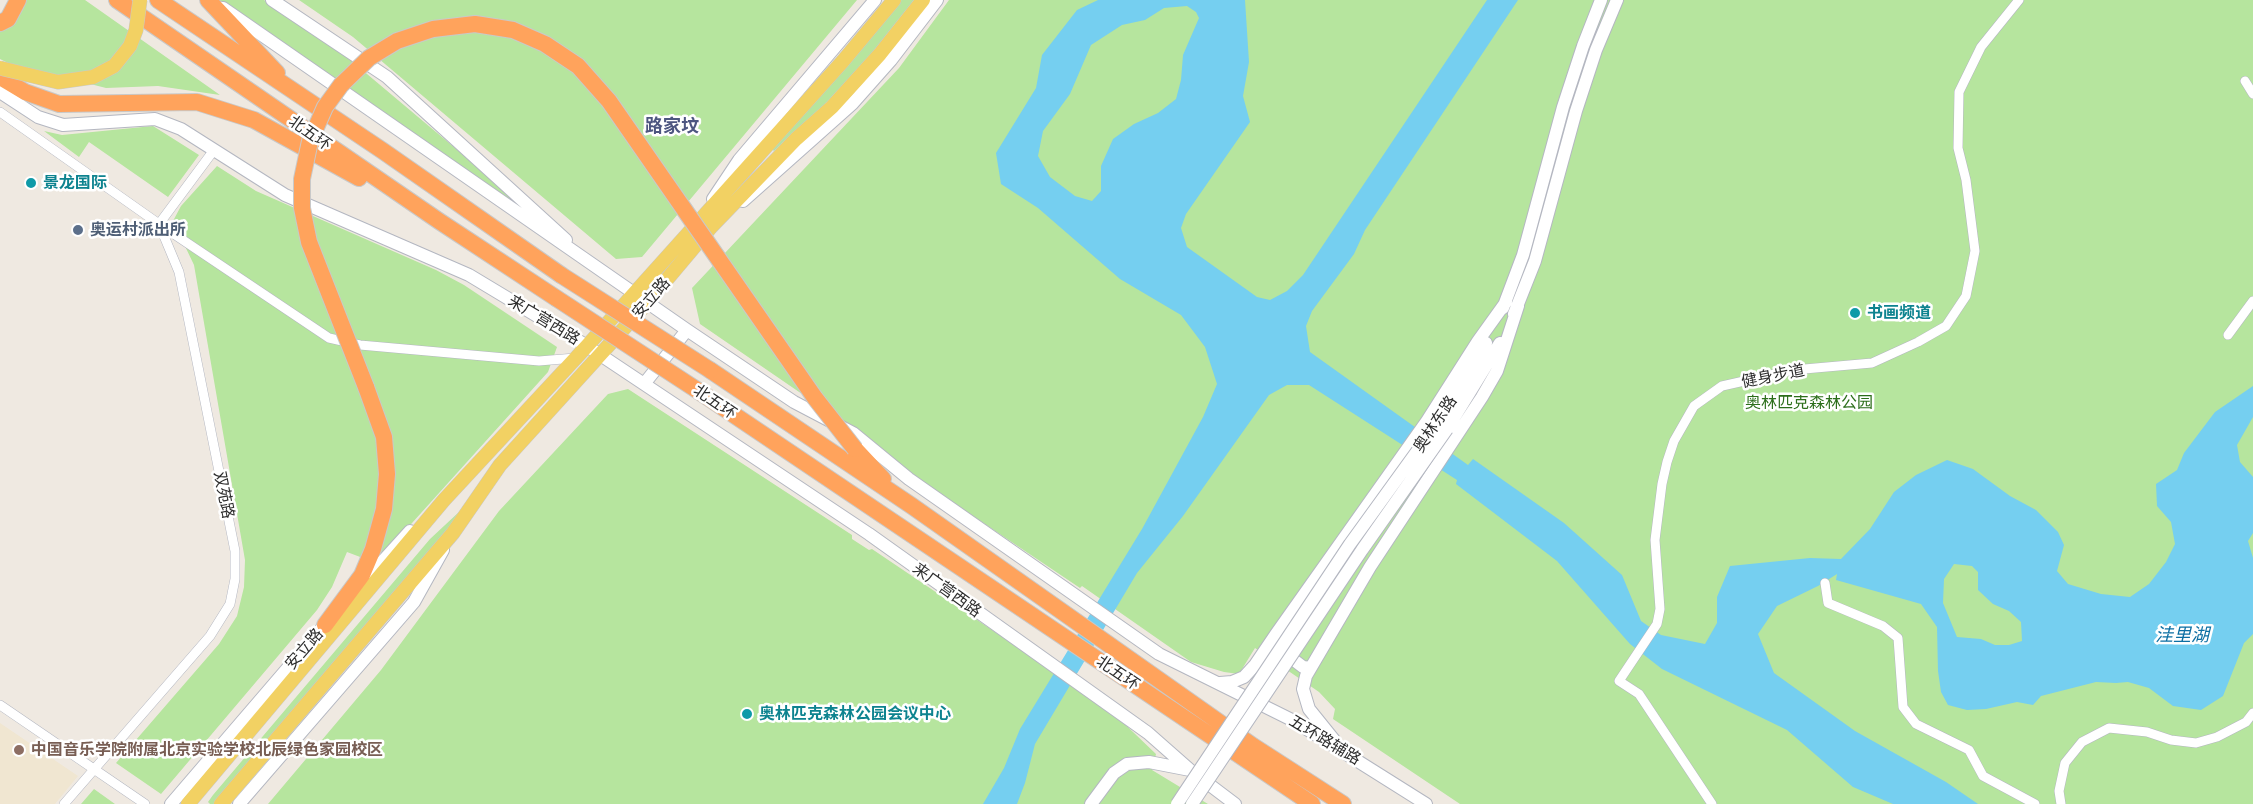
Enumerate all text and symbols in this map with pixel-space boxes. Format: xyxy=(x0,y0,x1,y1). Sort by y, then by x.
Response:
street label: 北五环 xyxy=(285,111,335,155)
district label: 路家坟 xyxy=(645,115,699,137)
place label: 景龙国际 xyxy=(43,173,107,193)
marker: 景龙国际 xyxy=(24,176,38,190)
place label: 奥运村派出所 xyxy=(90,220,186,240)
marker: 奥运村派出所 xyxy=(71,223,85,237)
street label: 安立路 xyxy=(628,274,674,322)
street label: 来广营西路 xyxy=(505,291,583,349)
place label: 书画频道 xyxy=(1867,303,1931,323)
marker: 书画频道 xyxy=(1848,306,1862,320)
street label: 健身步道 xyxy=(1740,360,1806,392)
street label: 北五环 xyxy=(690,381,740,423)
street label: 奥林东路 xyxy=(1409,392,1461,456)
park label: 奥林匹克森林公园 xyxy=(1745,393,1873,413)
street label: 双苑路 xyxy=(210,470,238,520)
street label: 来广营西路 xyxy=(909,559,985,621)
water label: 洼里湖 xyxy=(2155,624,2209,646)
street label: 安立路 xyxy=(281,625,327,673)
street label: 北五环 xyxy=(1093,652,1143,694)
place label: 奥林匹克森林公园会议中心 xyxy=(759,704,951,724)
marker: 奥林匹克森林公园会议中心 xyxy=(740,707,754,721)
street label: 五环路辅路 xyxy=(1286,711,1364,769)
place label: 中国音乐学院附属北京实验学校北辰绿色家园校区 xyxy=(31,740,383,760)
marker: 中国音乐学院附属北京实验学校北辰绿色家园校区 xyxy=(12,743,26,757)

